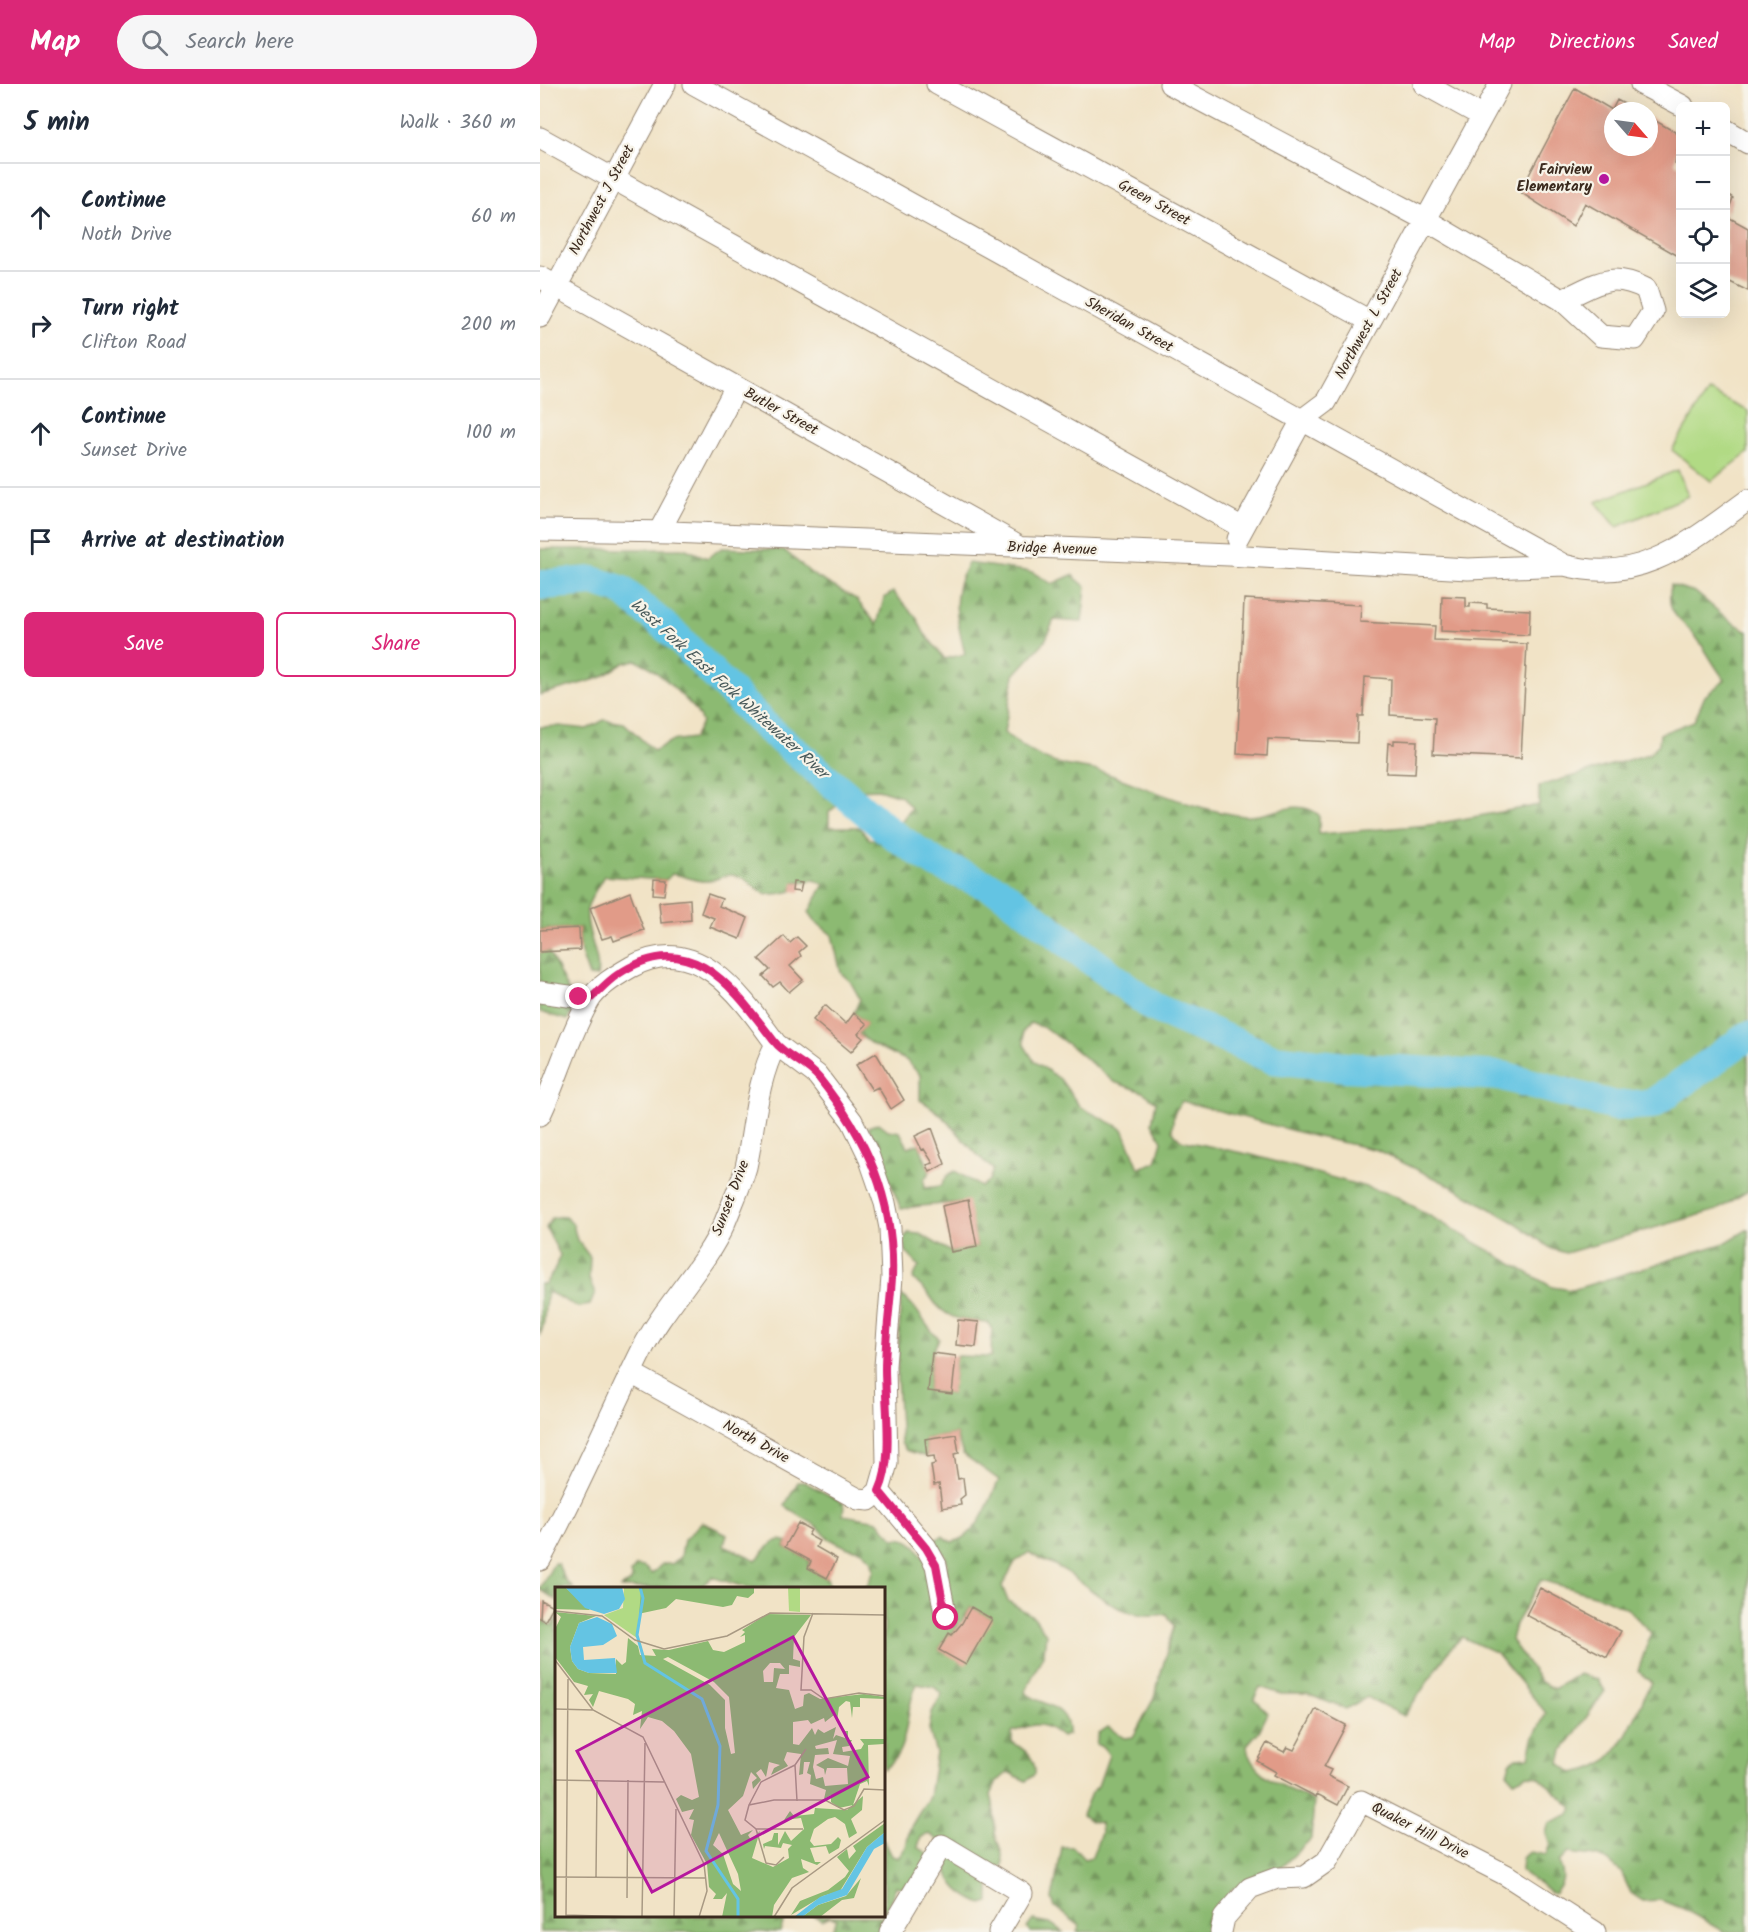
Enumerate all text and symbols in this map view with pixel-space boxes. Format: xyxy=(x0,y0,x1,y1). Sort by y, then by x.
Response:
search box xyxy=(117,15,537,69)
text: Map xyxy=(30,20,81,65)
text: Search here xyxy=(186,25,294,60)
icon: search xyxy=(138,26,171,59)
text: Map xyxy=(1479,26,1515,59)
text: Directions xyxy=(1548,26,1635,59)
text: Saved xyxy=(1668,26,1718,59)
text: 5 min xyxy=(24,102,90,144)
north arrow xyxy=(1604,102,1658,156)
map controls xyxy=(1676,102,1730,318)
button: + xyxy=(1676,102,1730,156)
text: Walk · 360 m xyxy=(399,107,516,139)
street label: Northwest J Street xyxy=(563,140,641,259)
button: − xyxy=(1676,156,1730,210)
place label: Fairview Elementary xyxy=(1517,158,1592,199)
marker: Fairview Elementary xyxy=(1597,172,1611,186)
street label: Green Street xyxy=(1113,173,1195,233)
text: Continue xyxy=(81,184,166,219)
icon: ahead xyxy=(24,201,57,234)
text: 60 m xyxy=(471,201,516,233)
button: locate xyxy=(1676,210,1730,264)
text: Noth Drive xyxy=(81,219,172,251)
street label: Northwest L Street xyxy=(1329,264,1409,384)
button: layers xyxy=(1676,264,1730,318)
street label: Sheridan Street xyxy=(1080,291,1178,359)
text: Turn right xyxy=(81,292,179,327)
icon: right xyxy=(24,309,57,342)
text: 200 m xyxy=(460,309,516,341)
text: Clifton Road xyxy=(81,327,186,359)
street label: Butler Street xyxy=(739,382,823,442)
text: Continue xyxy=(81,400,166,435)
icon: ahead xyxy=(24,417,57,450)
text: 100 m xyxy=(466,417,516,449)
text: Sunset Drive xyxy=(81,435,187,467)
text: Arrive at destination xyxy=(81,524,284,559)
icon: arrive xyxy=(24,525,57,558)
street label: Bridge Avenue xyxy=(1007,535,1097,563)
water label: West Fork East Fork Whitewater River xyxy=(624,593,836,787)
button: Save xyxy=(24,612,264,677)
button: Share xyxy=(276,612,516,677)
route end xyxy=(565,983,591,1009)
street label: Sunset Drive xyxy=(706,1156,757,1239)
street label: North Drive xyxy=(718,1414,794,1470)
inset map xyxy=(555,1587,885,1917)
route start xyxy=(932,1604,958,1630)
street label: Quaker Hill Drive xyxy=(1367,1796,1473,1866)

